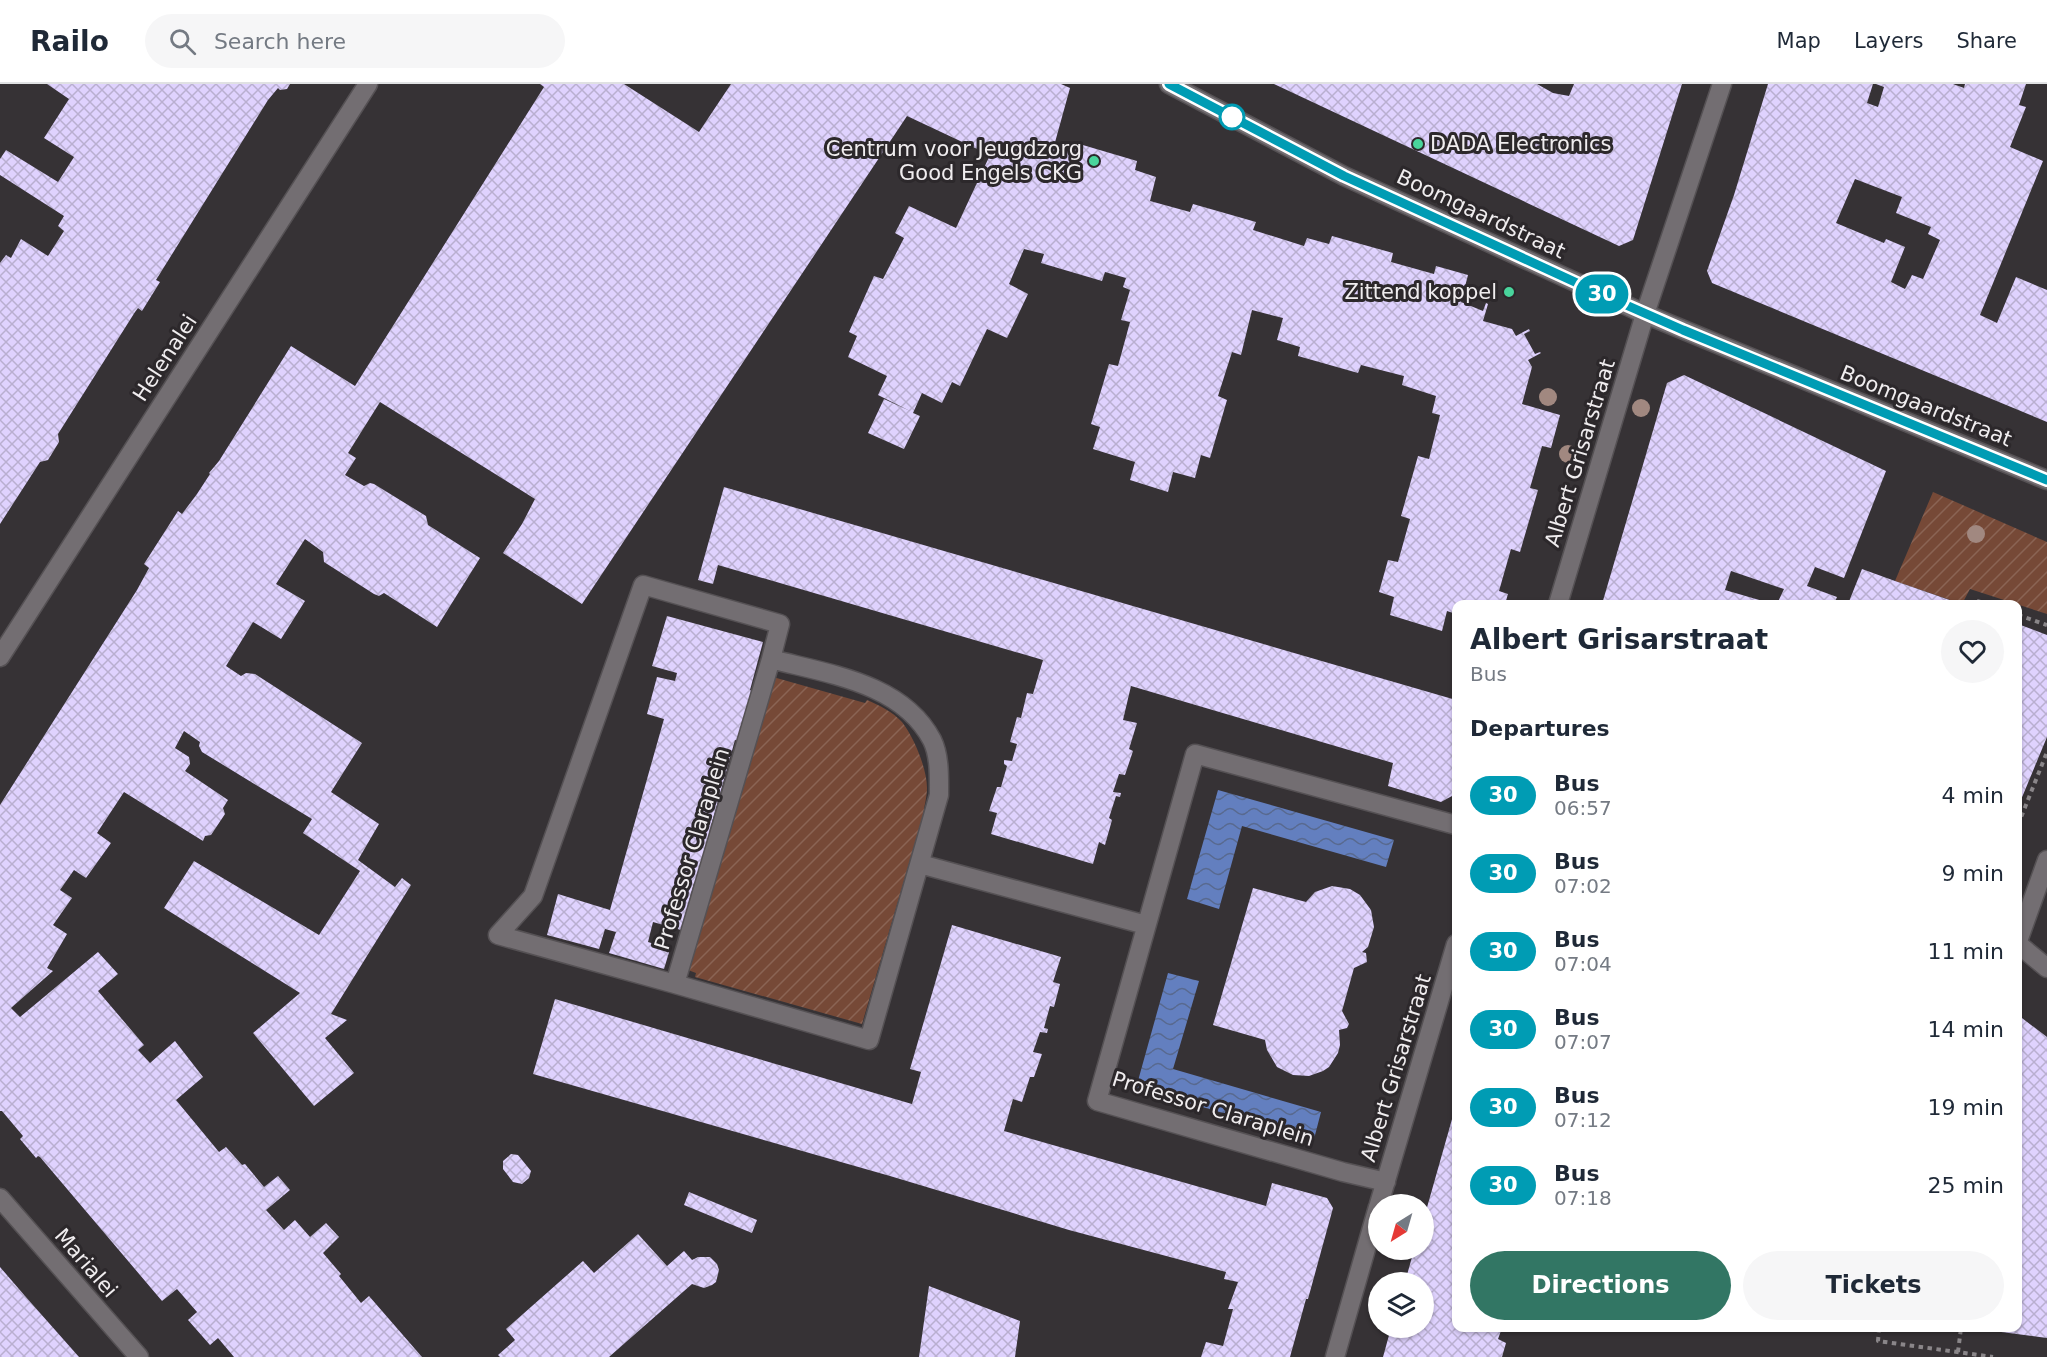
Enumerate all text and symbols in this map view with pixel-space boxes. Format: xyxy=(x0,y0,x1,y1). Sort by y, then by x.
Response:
search box xyxy=(145,14,565,68)
text: Railo xyxy=(30,25,109,58)
icon: search xyxy=(166,25,199,58)
text: Search here xyxy=(214,29,346,54)
text: Map xyxy=(1777,29,1821,53)
text: Layers xyxy=(1854,29,1923,53)
text: Share xyxy=(1956,29,2017,53)
unlabelled marker xyxy=(1219,104,1245,130)
place label: DADA Electronics xyxy=(1430,132,1611,156)
place label: Centrum voor Jeugdzorg Good Engels CKG xyxy=(826,137,1082,185)
marker: DADA Electronics xyxy=(1411,137,1425,151)
marker: Centrum voor Jeugdzorg Good Engels CKG xyxy=(1087,154,1101,168)
street label: Boomgaardstraat xyxy=(1393,164,1569,264)
line badge: 30 xyxy=(1575,274,1629,314)
place label: Zittend koppel xyxy=(1344,280,1497,304)
text: 30 xyxy=(1587,282,1617,306)
marker: Zittend koppel xyxy=(1502,285,1516,299)
street label: Helenalei xyxy=(128,310,202,406)
street label: Albert Grisarstraat xyxy=(1540,356,1620,550)
street label: Boomgaardstraat xyxy=(1837,361,2015,451)
button: heart xyxy=(1941,620,2004,683)
text: Albert Grisarstraat xyxy=(1470,623,1768,656)
text: Bus xyxy=(1470,662,1507,686)
text: Departures xyxy=(1470,716,1610,741)
street label: Professor Claraplein xyxy=(650,745,734,953)
text: Bus xyxy=(1554,771,1600,796)
text: 30 xyxy=(1488,783,1518,807)
text: 4 min xyxy=(1942,783,2004,808)
text: 06:57 xyxy=(1554,796,1612,820)
text: Bus xyxy=(1554,849,1600,874)
text: 30 xyxy=(1488,861,1518,885)
text: 9 min xyxy=(1942,861,2004,886)
text: 07:02 xyxy=(1554,874,1612,898)
text: Bus xyxy=(1554,927,1600,952)
text: 30 xyxy=(1488,939,1518,963)
text: 11 min xyxy=(1928,939,2004,964)
text: 07:04 xyxy=(1554,952,1612,976)
street label: Albert Grisarstraat xyxy=(1356,971,1436,1165)
text: Bus xyxy=(1554,1005,1600,1030)
text: 30 xyxy=(1488,1017,1518,1041)
text: 14 min xyxy=(1928,1017,2004,1042)
text: 07:07 xyxy=(1554,1030,1612,1054)
street label: Professor Claraplein xyxy=(1109,1067,1317,1151)
text: Bus xyxy=(1554,1083,1600,1108)
text: 30 xyxy=(1488,1095,1518,1119)
text: 19 min xyxy=(1928,1095,2004,1120)
text: 07:12 xyxy=(1554,1108,1612,1132)
text: Bus xyxy=(1554,1161,1600,1186)
text: 30 xyxy=(1488,1173,1518,1197)
text: 25 min xyxy=(1928,1173,2004,1198)
text: 07:18 xyxy=(1554,1186,1612,1210)
north arrow xyxy=(1368,1194,1434,1260)
map controls xyxy=(1368,1194,1434,1338)
street label: Marialei xyxy=(50,1224,122,1302)
button: Directions xyxy=(1470,1251,1731,1320)
button: Tickets xyxy=(1743,1251,2004,1320)
button: layers xyxy=(1368,1272,1434,1338)

